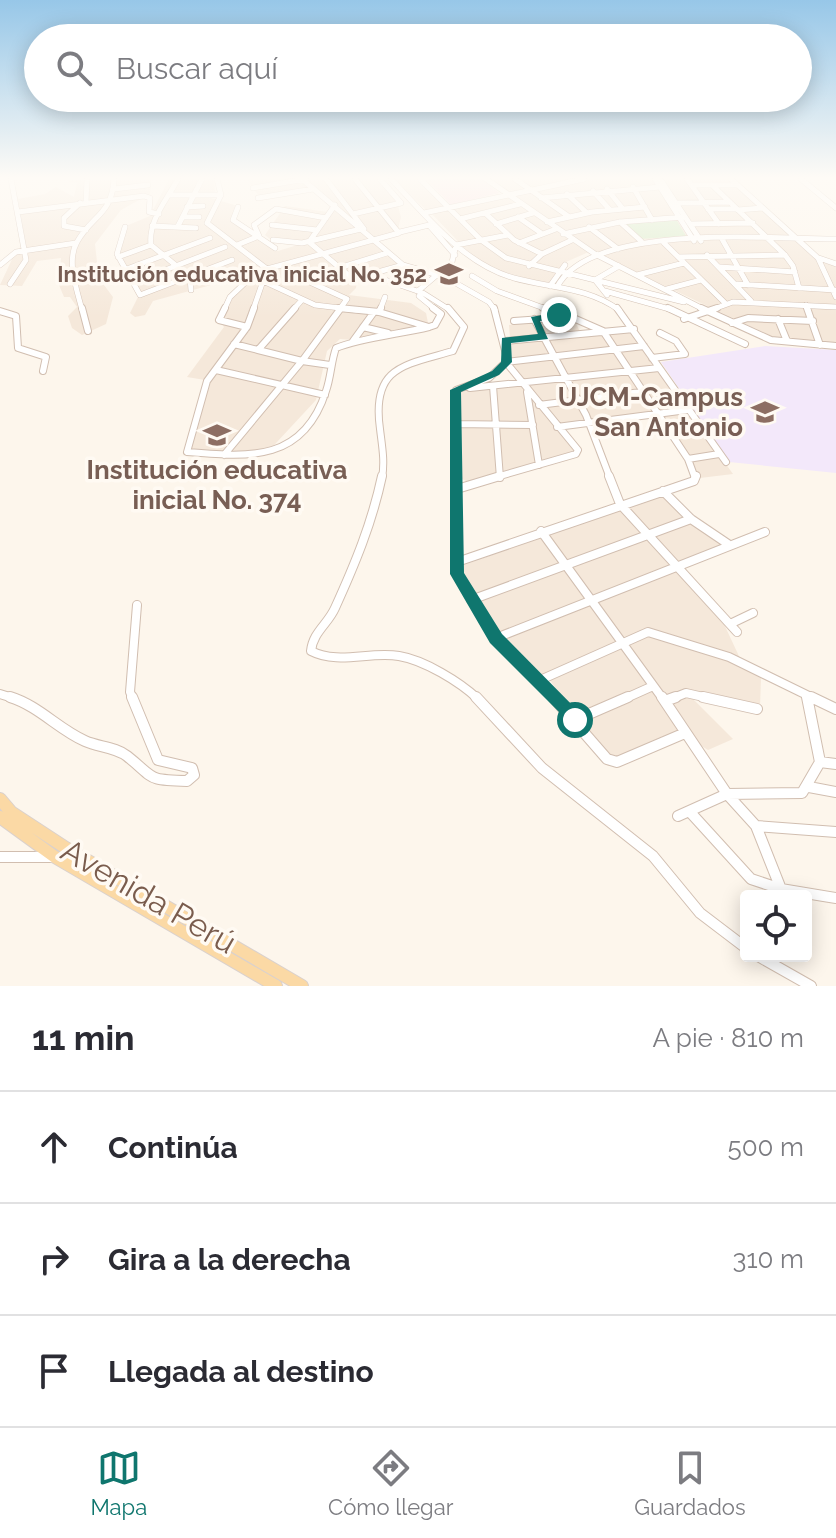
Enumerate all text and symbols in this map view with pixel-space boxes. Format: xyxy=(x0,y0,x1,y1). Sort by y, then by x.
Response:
search box xyxy=(24,24,812,112)
icon: search xyxy=(52,46,96,90)
text: Buscar aquí xyxy=(116,51,278,86)
school or university icon: Institución educativa inicial No. 352 xyxy=(434,259,464,289)
place label: Institución educativa inicial No. 352 xyxy=(57,261,427,287)
route end xyxy=(541,297,577,333)
place label: UJCM-Campus San Antonio xyxy=(558,382,743,442)
school or university icon: UJCM-Campus San Antonio xyxy=(750,397,780,427)
school or university icon: Institución educativa inicial No. 374 xyxy=(202,420,232,450)
place label: Institución educativa inicial No. 374 xyxy=(87,455,348,515)
route start xyxy=(557,702,593,738)
street label: Avenida Perú xyxy=(55,831,243,961)
map controls xyxy=(740,890,812,962)
button: locate xyxy=(740,890,812,962)
text: 11 min xyxy=(32,1018,135,1058)
text: A pie · 810 m xyxy=(652,1023,804,1053)
icon: ahead xyxy=(32,1125,76,1169)
text: Continúa xyxy=(108,1130,238,1165)
text: 500 m xyxy=(727,1132,804,1162)
icon: right xyxy=(32,1237,76,1281)
text: Gira a la derecha xyxy=(108,1242,351,1277)
text: 310 m xyxy=(733,1244,804,1274)
icon: arrive xyxy=(32,1349,76,1393)
text: Llegada al destino xyxy=(108,1354,374,1389)
tab: Mapa xyxy=(90,1446,147,1520)
tab: Cómo llegar xyxy=(328,1446,453,1520)
tab: Guardados xyxy=(634,1446,746,1520)

